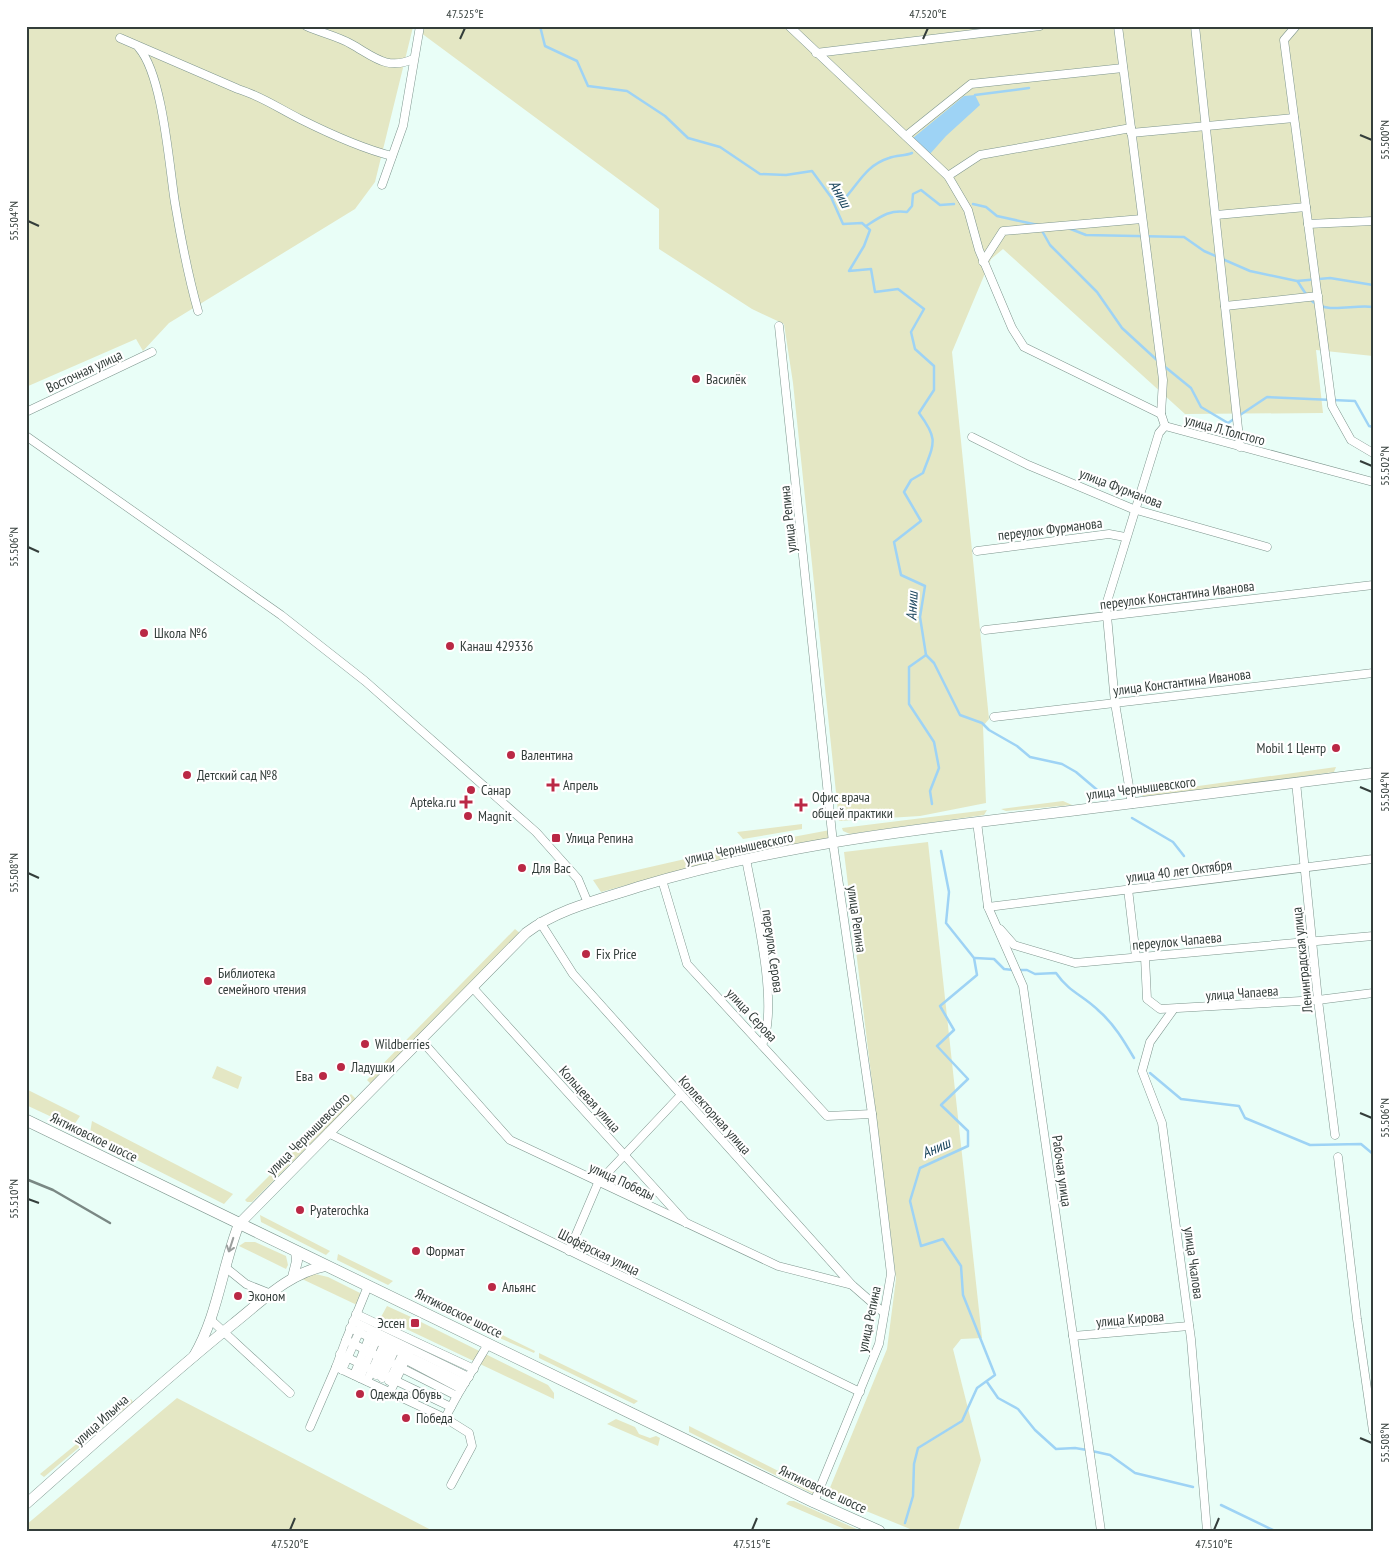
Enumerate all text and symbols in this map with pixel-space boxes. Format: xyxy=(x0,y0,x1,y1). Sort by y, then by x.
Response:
text: 47.525°E xyxy=(446,6,484,21)
text: 47.520°E xyxy=(909,6,947,21)
text: 55.500°N xyxy=(1377,120,1392,160)
water label: Аниш xyxy=(825,176,856,212)
text: 55.504°N xyxy=(6,201,21,241)
street label: Восточная улица xyxy=(43,345,125,397)
place label: Василёк xyxy=(706,370,747,388)
marker: Василёк xyxy=(690,373,702,385)
street label: улица Л.Толстого xyxy=(1183,411,1267,449)
text: 55.502°N xyxy=(1377,446,1392,486)
street label: улица Фурманова xyxy=(1077,464,1165,512)
street label: улица Репина xyxy=(776,485,800,553)
street label: переулок Фурманова xyxy=(997,514,1103,544)
text: 55.506°N xyxy=(6,527,21,567)
street label: переулок Константина Иванова xyxy=(1099,577,1255,613)
water label: Аниш xyxy=(901,590,922,621)
place label: Школа №6 xyxy=(154,624,207,642)
marker: Школа №6 xyxy=(138,627,150,639)
place label: Канаш 429336 xyxy=(460,637,533,655)
marker: Канаш 429336 xyxy=(444,640,456,652)
street label: улица Константина Иванова xyxy=(1112,665,1252,699)
place label: Mobil 1 Центр xyxy=(1257,739,1326,757)
marker: Mobil 1 Центр xyxy=(1330,742,1342,754)
place label: Валентина xyxy=(521,746,573,764)
marker: Валентина xyxy=(505,749,517,761)
place label: Детский сад №8 xyxy=(197,766,278,784)
marker: Детский сад №8 xyxy=(181,769,193,781)
street label: улица Чернышевского xyxy=(1085,772,1197,804)
text: 55.504°N xyxy=(1377,772,1392,812)
place label: Апрель xyxy=(563,776,598,794)
marker: Апрель xyxy=(547,779,559,791)
place label: Санар xyxy=(481,781,511,799)
marker: Санар xyxy=(465,784,477,796)
place label: Офис врача общей практики xyxy=(812,788,893,822)
place label: Apteka.ru xyxy=(410,793,456,811)
marker: Apteka.ru xyxy=(460,796,472,808)
marker: Офис врача общей практики xyxy=(794,798,808,812)
place label: Magnit xyxy=(478,807,512,825)
marker: Magnit xyxy=(462,810,474,822)
street label: улица Чернышевского xyxy=(683,828,795,868)
place label: Улица Репина xyxy=(566,829,633,847)
marker: Улица Репина xyxy=(550,832,562,844)
text: 55.508°N xyxy=(6,853,21,893)
street label: улица 40 лет Октября xyxy=(1125,856,1233,886)
place label: Для Вас xyxy=(532,859,571,877)
marker: Для Вас xyxy=(516,862,528,874)
street label: улица Репина xyxy=(843,884,871,954)
street label: Ленинградская улица xyxy=(1288,906,1317,1015)
street label: переулок Серова xyxy=(758,908,788,994)
street label: переулок Чапаева xyxy=(1132,928,1222,954)
place label: Fix Price xyxy=(596,945,637,963)
marker: Fix Price xyxy=(580,948,592,960)
place label: Библиотека семейного чтения xyxy=(218,964,306,998)
marker: Библиотека семейного чтения xyxy=(202,975,214,987)
street label: улица Чапаева xyxy=(1205,981,1279,1005)
street label: улица Серова xyxy=(723,984,781,1046)
place label: Wildberries xyxy=(375,1035,430,1053)
marker: Wildberries xyxy=(359,1038,371,1050)
place label: Ладушки xyxy=(350,1058,395,1076)
marker: Ладушки xyxy=(335,1061,347,1073)
street label: Кольцевая улица xyxy=(555,1062,625,1136)
place label: Ева xyxy=(296,1067,313,1085)
marker: Ева xyxy=(317,1070,329,1082)
street label: Коллекторная улица xyxy=(675,1072,755,1158)
street label: улица Чернышевского xyxy=(263,1089,353,1179)
text: 55.506°N xyxy=(1377,1098,1392,1138)
street label: Янтиковское шоссе xyxy=(47,1108,141,1166)
water label: Аниш xyxy=(919,1133,954,1162)
street label: Рабочая улица xyxy=(1048,1134,1076,1208)
street label: улица Победы xyxy=(586,1158,658,1204)
text: 55.510°N xyxy=(6,1179,21,1219)
place label: Pyaterochka xyxy=(310,1201,369,1219)
marker: Pyaterochka xyxy=(294,1204,306,1216)
street label: Шофёрская улица xyxy=(555,1225,643,1279)
street label: улица Чкалова xyxy=(1180,1226,1208,1300)
one-way arrow xyxy=(226,1237,236,1253)
place label: Формат xyxy=(426,1242,465,1260)
marker: Формат xyxy=(410,1245,422,1257)
place label: Альянс xyxy=(502,1278,536,1296)
marker: Альянс xyxy=(486,1281,498,1293)
street label: Янтиковское шоссе xyxy=(412,1284,506,1342)
street label: улица Репина xyxy=(853,1284,885,1354)
place label: Эконом xyxy=(248,1287,285,1305)
marker: Эконом xyxy=(232,1290,244,1302)
street label: улица Кирова xyxy=(1095,1307,1165,1331)
place label: Эссен xyxy=(377,1314,405,1332)
marker: Эссен xyxy=(409,1317,421,1329)
place label: Одежда Обувь xyxy=(370,1385,441,1403)
marker: Одежда Обувь xyxy=(354,1388,366,1400)
street label: улица Ильича xyxy=(70,1391,132,1449)
place label: Победа xyxy=(416,1409,453,1427)
marker: Победа xyxy=(400,1412,412,1424)
text: 55.508°N xyxy=(1377,1423,1392,1463)
street label: Янтиковское шоссе xyxy=(776,1461,870,1517)
text: 47.520°E xyxy=(271,1536,309,1551)
text: 47.515°E xyxy=(733,1536,771,1551)
text: 47.510°E xyxy=(1195,1536,1233,1551)

